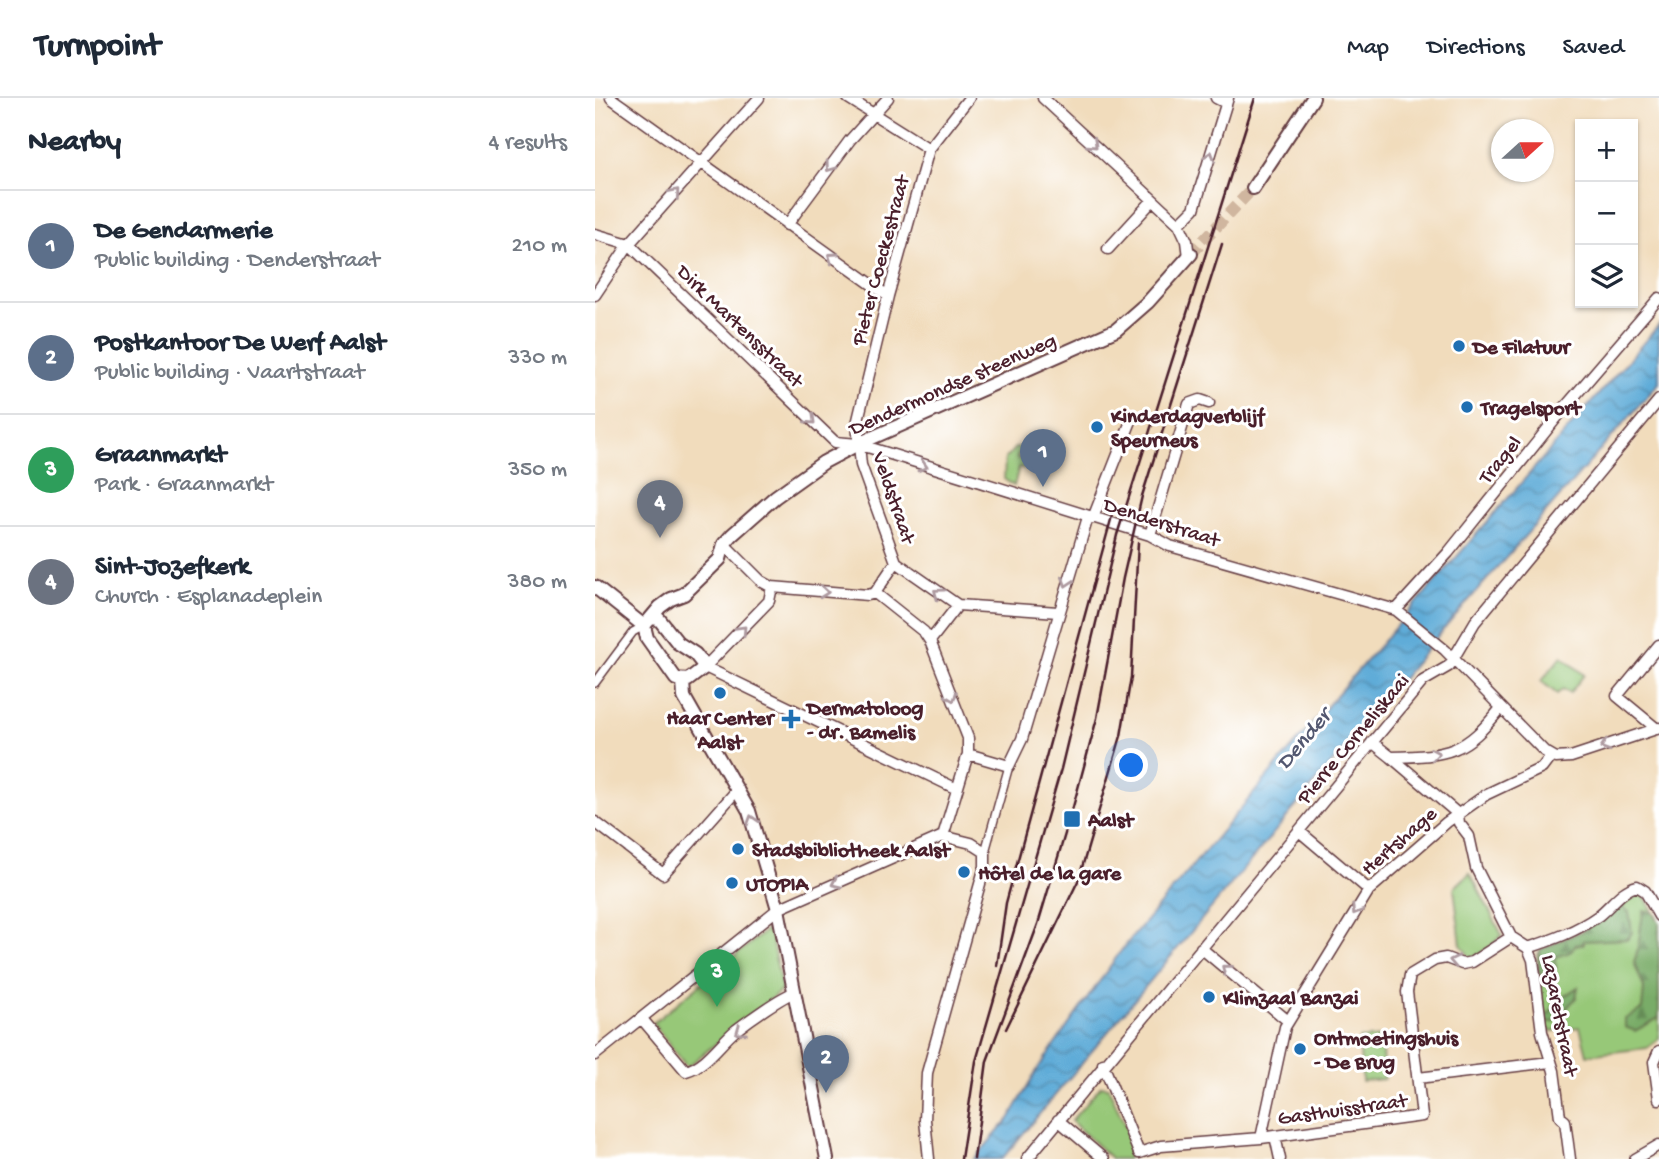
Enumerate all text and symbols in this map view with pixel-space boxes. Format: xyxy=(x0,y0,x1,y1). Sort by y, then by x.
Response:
text: Turnpoint xyxy=(35,29,160,67)
text: Map xyxy=(1347,34,1389,63)
text: Directions xyxy=(1427,34,1525,63)
text: Saved xyxy=(1563,34,1624,63)
north arrow xyxy=(1491,119,1554,182)
map controls xyxy=(1575,119,1638,308)
button: + xyxy=(1575,119,1638,182)
text: Nearby xyxy=(28,126,121,161)
text: 4 results xyxy=(488,130,567,157)
one-way arrow xyxy=(1085,136,1098,149)
one-way arrow xyxy=(1201,150,1216,162)
one-way arrow xyxy=(826,159,838,172)
street label: Pieter Coeckestraat xyxy=(847,171,918,350)
button: − xyxy=(1575,182,1638,245)
one-way arrow xyxy=(667,188,679,201)
text: De Gendarmerie xyxy=(95,217,273,248)
text: 1 xyxy=(46,233,56,260)
text: 210 m xyxy=(512,233,567,260)
button: layers xyxy=(1575,245,1638,308)
text: Public building · Denderstraat xyxy=(95,248,380,275)
one-way arrow xyxy=(827,253,840,265)
street label: Dirk Martensstraat xyxy=(669,259,809,396)
text: Postkantoor De Werf Aalst xyxy=(95,329,385,360)
street label: Dendermondse steenweg xyxy=(844,329,1061,444)
place label: De Filatuur xyxy=(1471,337,1572,362)
marker: De Filatuur xyxy=(1451,338,1467,354)
text: 2 xyxy=(45,345,57,372)
text: 330 m xyxy=(508,345,567,372)
text: Public building · Vaartstraat xyxy=(95,360,364,387)
place label: Tragelsport xyxy=(1479,398,1583,423)
marker: Tragelsport xyxy=(1459,399,1475,415)
place label: Kinderdagverblijf Speurneus xyxy=(1110,406,1266,455)
one-way arrow xyxy=(803,411,816,424)
marker: Kinderdagverblijf Speurneus xyxy=(1089,419,1105,435)
pin: 1 xyxy=(1020,429,1066,487)
street label: Tragel xyxy=(1474,432,1529,491)
text: Graanmarkt xyxy=(95,441,226,472)
street label: Veldstraat xyxy=(864,448,920,549)
text: 3 xyxy=(45,457,57,484)
text: 350 m xyxy=(508,457,567,484)
one-way arrow xyxy=(917,457,929,472)
text: Park · Graanmarkt xyxy=(95,472,273,499)
pin: 4 xyxy=(637,480,683,538)
street label: Denderstraat xyxy=(1098,493,1224,556)
text: Sint-Jozefkerk xyxy=(95,553,250,584)
text: 4 xyxy=(46,569,56,596)
text: 380 m xyxy=(508,569,567,596)
one-way arrow xyxy=(1061,576,1076,588)
text: Church · Esplanadeplein xyxy=(95,584,322,611)
one-way arrow xyxy=(818,584,829,599)
one-way arrow xyxy=(933,589,946,602)
one-way arrow xyxy=(734,625,747,638)
street label: Pierre Corneliskaai xyxy=(1292,670,1416,811)
marker: Haar Center Aalst xyxy=(712,685,728,701)
one-way arrow xyxy=(944,690,958,703)
place label: Dermatoloog - dr. Bamelis xyxy=(805,698,923,747)
water label: Dender xyxy=(1271,701,1341,776)
place label: Haar Center Aalst xyxy=(667,708,776,757)
marker: Dermatoloog - dr. Bamelis xyxy=(781,709,801,729)
one-way arrow xyxy=(1600,737,1612,752)
one-way arrow xyxy=(1429,747,1441,762)
your location xyxy=(1114,748,1148,782)
street label: Hertshage xyxy=(1357,802,1444,882)
marker: Aalst xyxy=(1062,809,1082,829)
place label: Aalst xyxy=(1087,810,1135,835)
one-way arrow xyxy=(745,814,760,826)
place label: Stadsbibliotheek Aalst xyxy=(752,840,952,865)
marker: Stadsbibliotheek Aalst xyxy=(730,841,746,857)
place label: Hôtel de la gare xyxy=(978,863,1122,888)
marker: Hôtel de la gare xyxy=(956,864,972,880)
place label: UTOPIA xyxy=(746,874,809,899)
marker: UTOPIA xyxy=(724,875,740,891)
one-way arrow xyxy=(831,875,843,889)
one-way arrow xyxy=(1352,903,1365,916)
pin: 3 xyxy=(694,949,740,1007)
street label: Lazaretstraat xyxy=(1534,953,1582,1081)
one-way arrow xyxy=(1448,955,1460,970)
one-way arrow xyxy=(1221,965,1234,977)
place label: Klimzaal Banzai xyxy=(1222,988,1359,1013)
marker: Klimzaal Banzai xyxy=(1201,989,1217,1005)
one-way arrow xyxy=(735,1022,747,1035)
place label: Ontmoetingshuis - De Brug xyxy=(1314,1028,1459,1077)
pin: 2 xyxy=(803,1035,849,1093)
marker: Ontmoetingshuis - De Brug xyxy=(1292,1041,1308,1057)
street label: Gasthuisstraat xyxy=(1276,1090,1411,1133)

